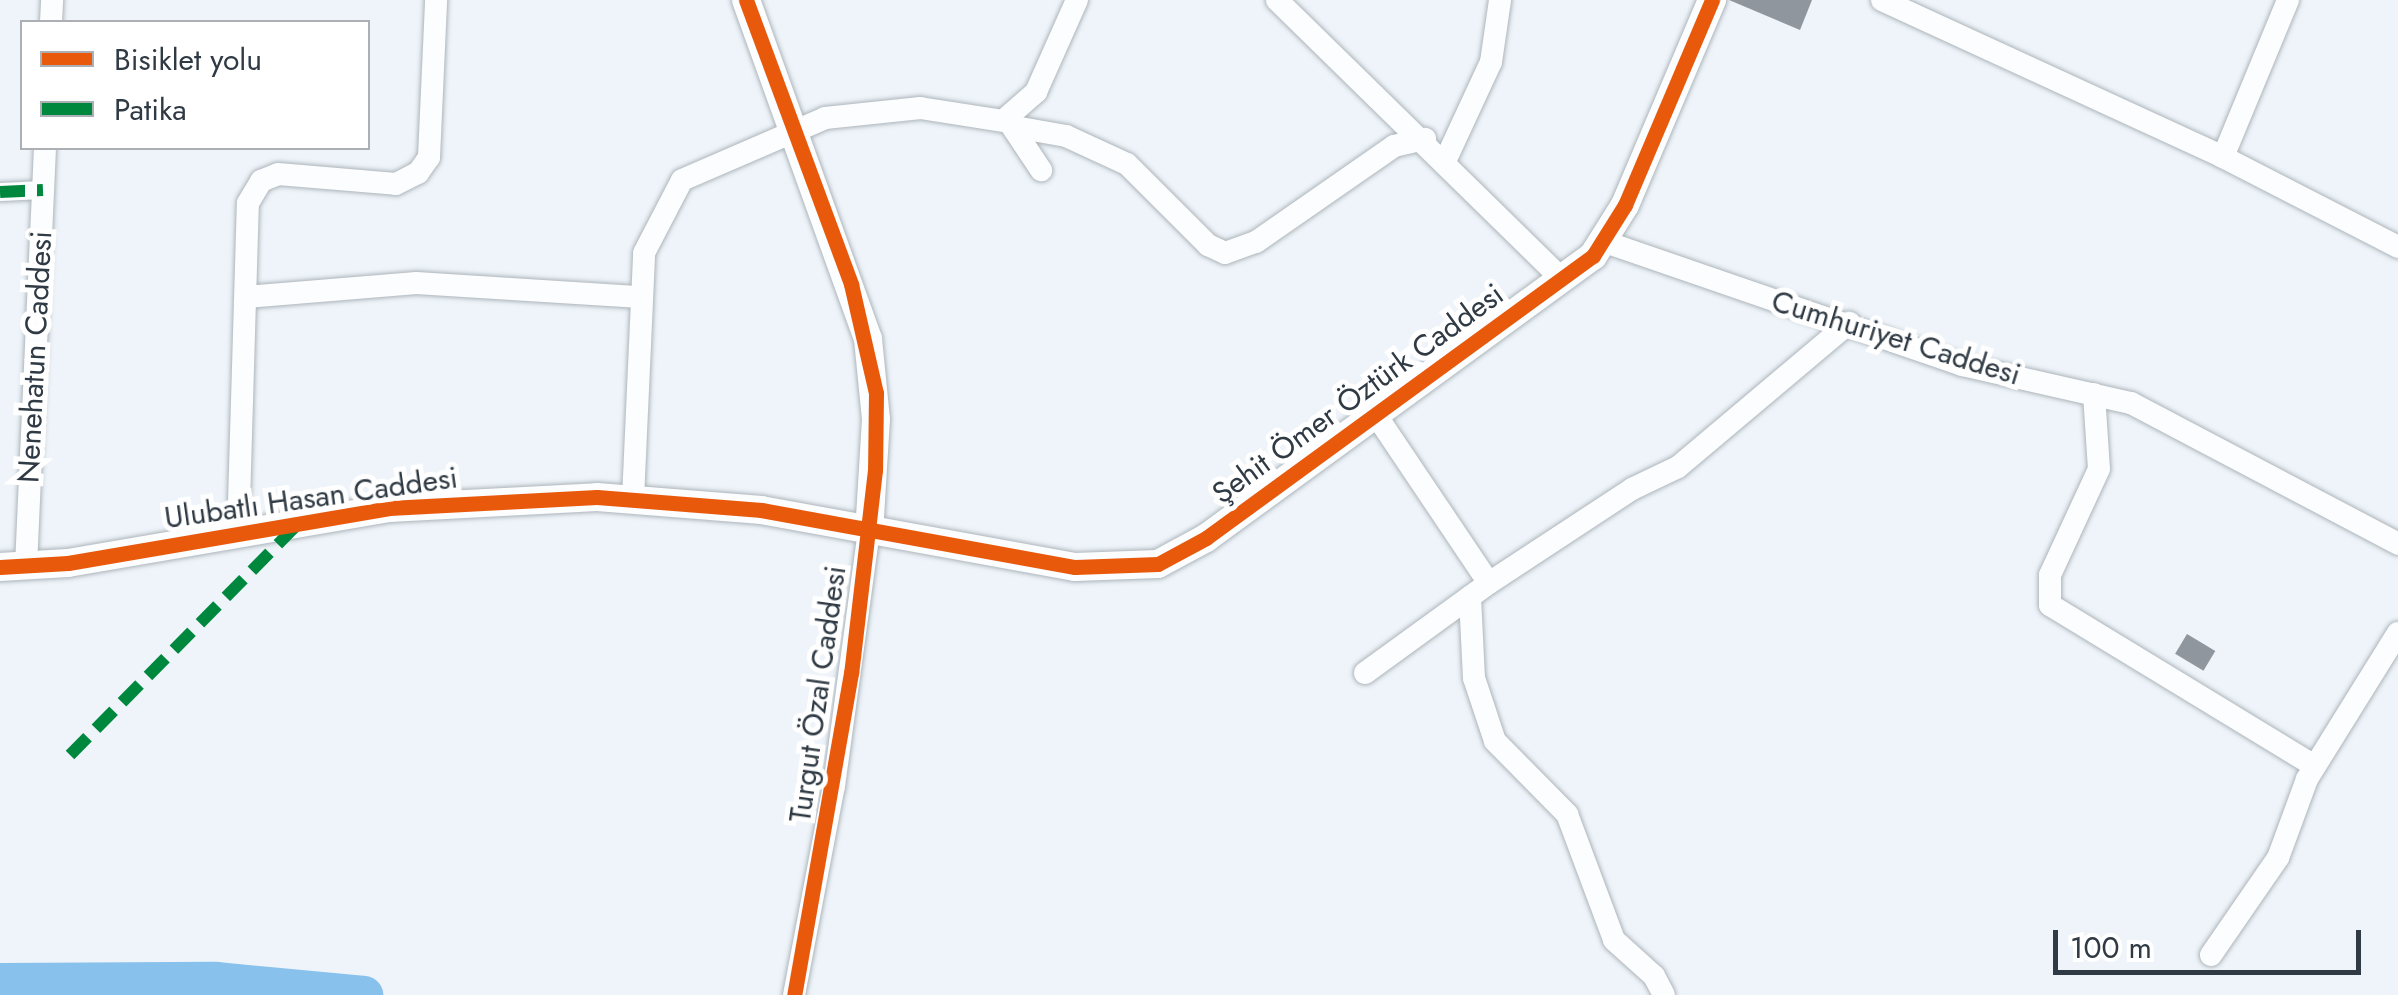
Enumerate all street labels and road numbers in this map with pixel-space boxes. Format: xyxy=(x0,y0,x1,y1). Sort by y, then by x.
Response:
street label: Nenehatun Caddesi xyxy=(10,230,60,484)
street label: Şehit Ömer Öztürk Caddesi xyxy=(1205,276,1511,512)
street label: Cumhuriyet Caddesi xyxy=(1767,283,2025,393)
street label: Ulubatlı Hasan Caddesi xyxy=(162,460,460,536)
street label: Turgut Özal Caddesi xyxy=(782,563,854,825)

